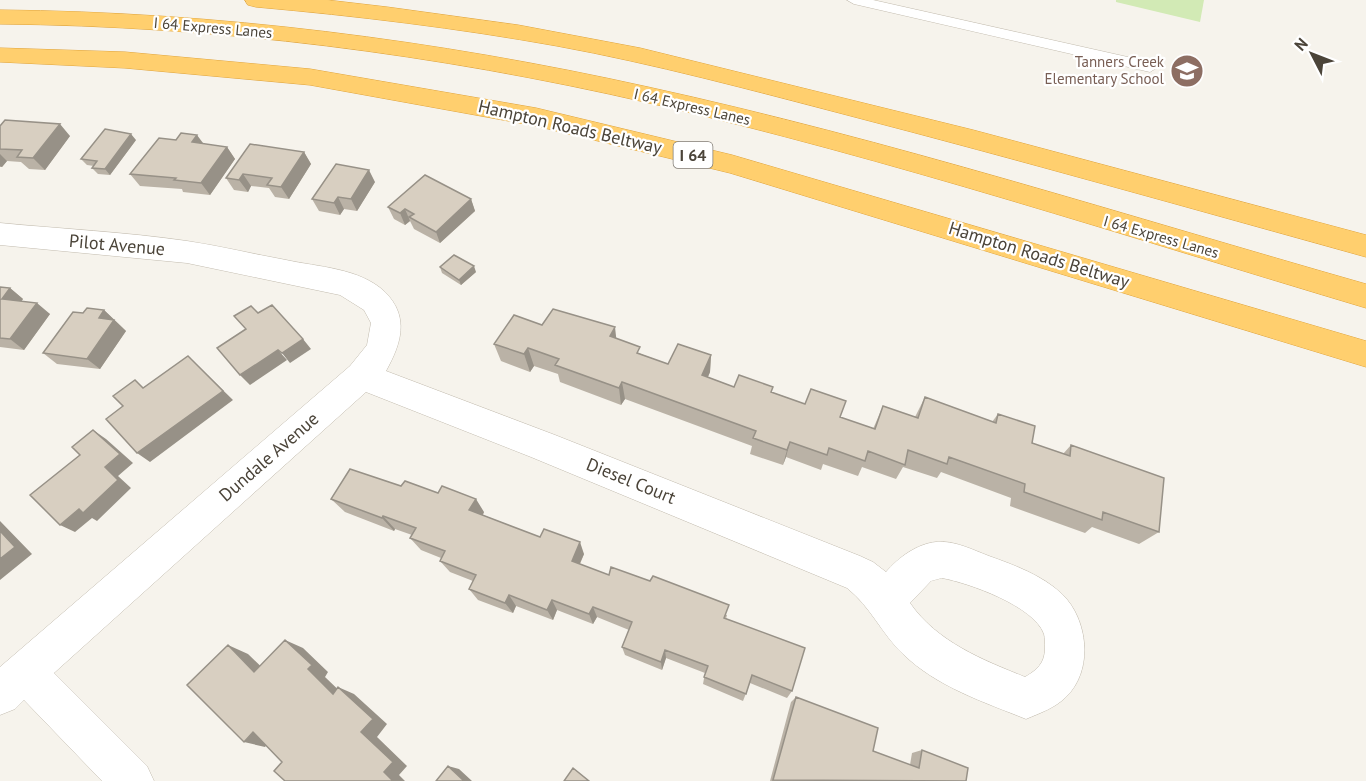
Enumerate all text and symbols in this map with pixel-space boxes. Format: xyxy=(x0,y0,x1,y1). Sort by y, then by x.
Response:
street label: I 64 Express Lanes xyxy=(153,13,273,42)
north arrow xyxy=(1282,24,1342,84)
text: N xyxy=(1290,33,1312,55)
place label: Tanners Creek Elementary School xyxy=(1044,52,1165,88)
school or university icon: Tanners Creek Elementary School xyxy=(1169,53,1205,89)
street label: I 64 Express Lanes xyxy=(632,84,752,129)
street label: Hampton Roads Beltway xyxy=(476,94,665,159)
road number: I 64 xyxy=(674,142,712,168)
street label: I 64 Express Lanes xyxy=(1101,211,1221,262)
street label: Hampton Roads Beltway xyxy=(946,216,1133,293)
street label: Pilot Avenue xyxy=(68,229,166,260)
street label: Dundale Avenue xyxy=(214,407,323,506)
street label: Diesel Court xyxy=(583,452,679,509)

